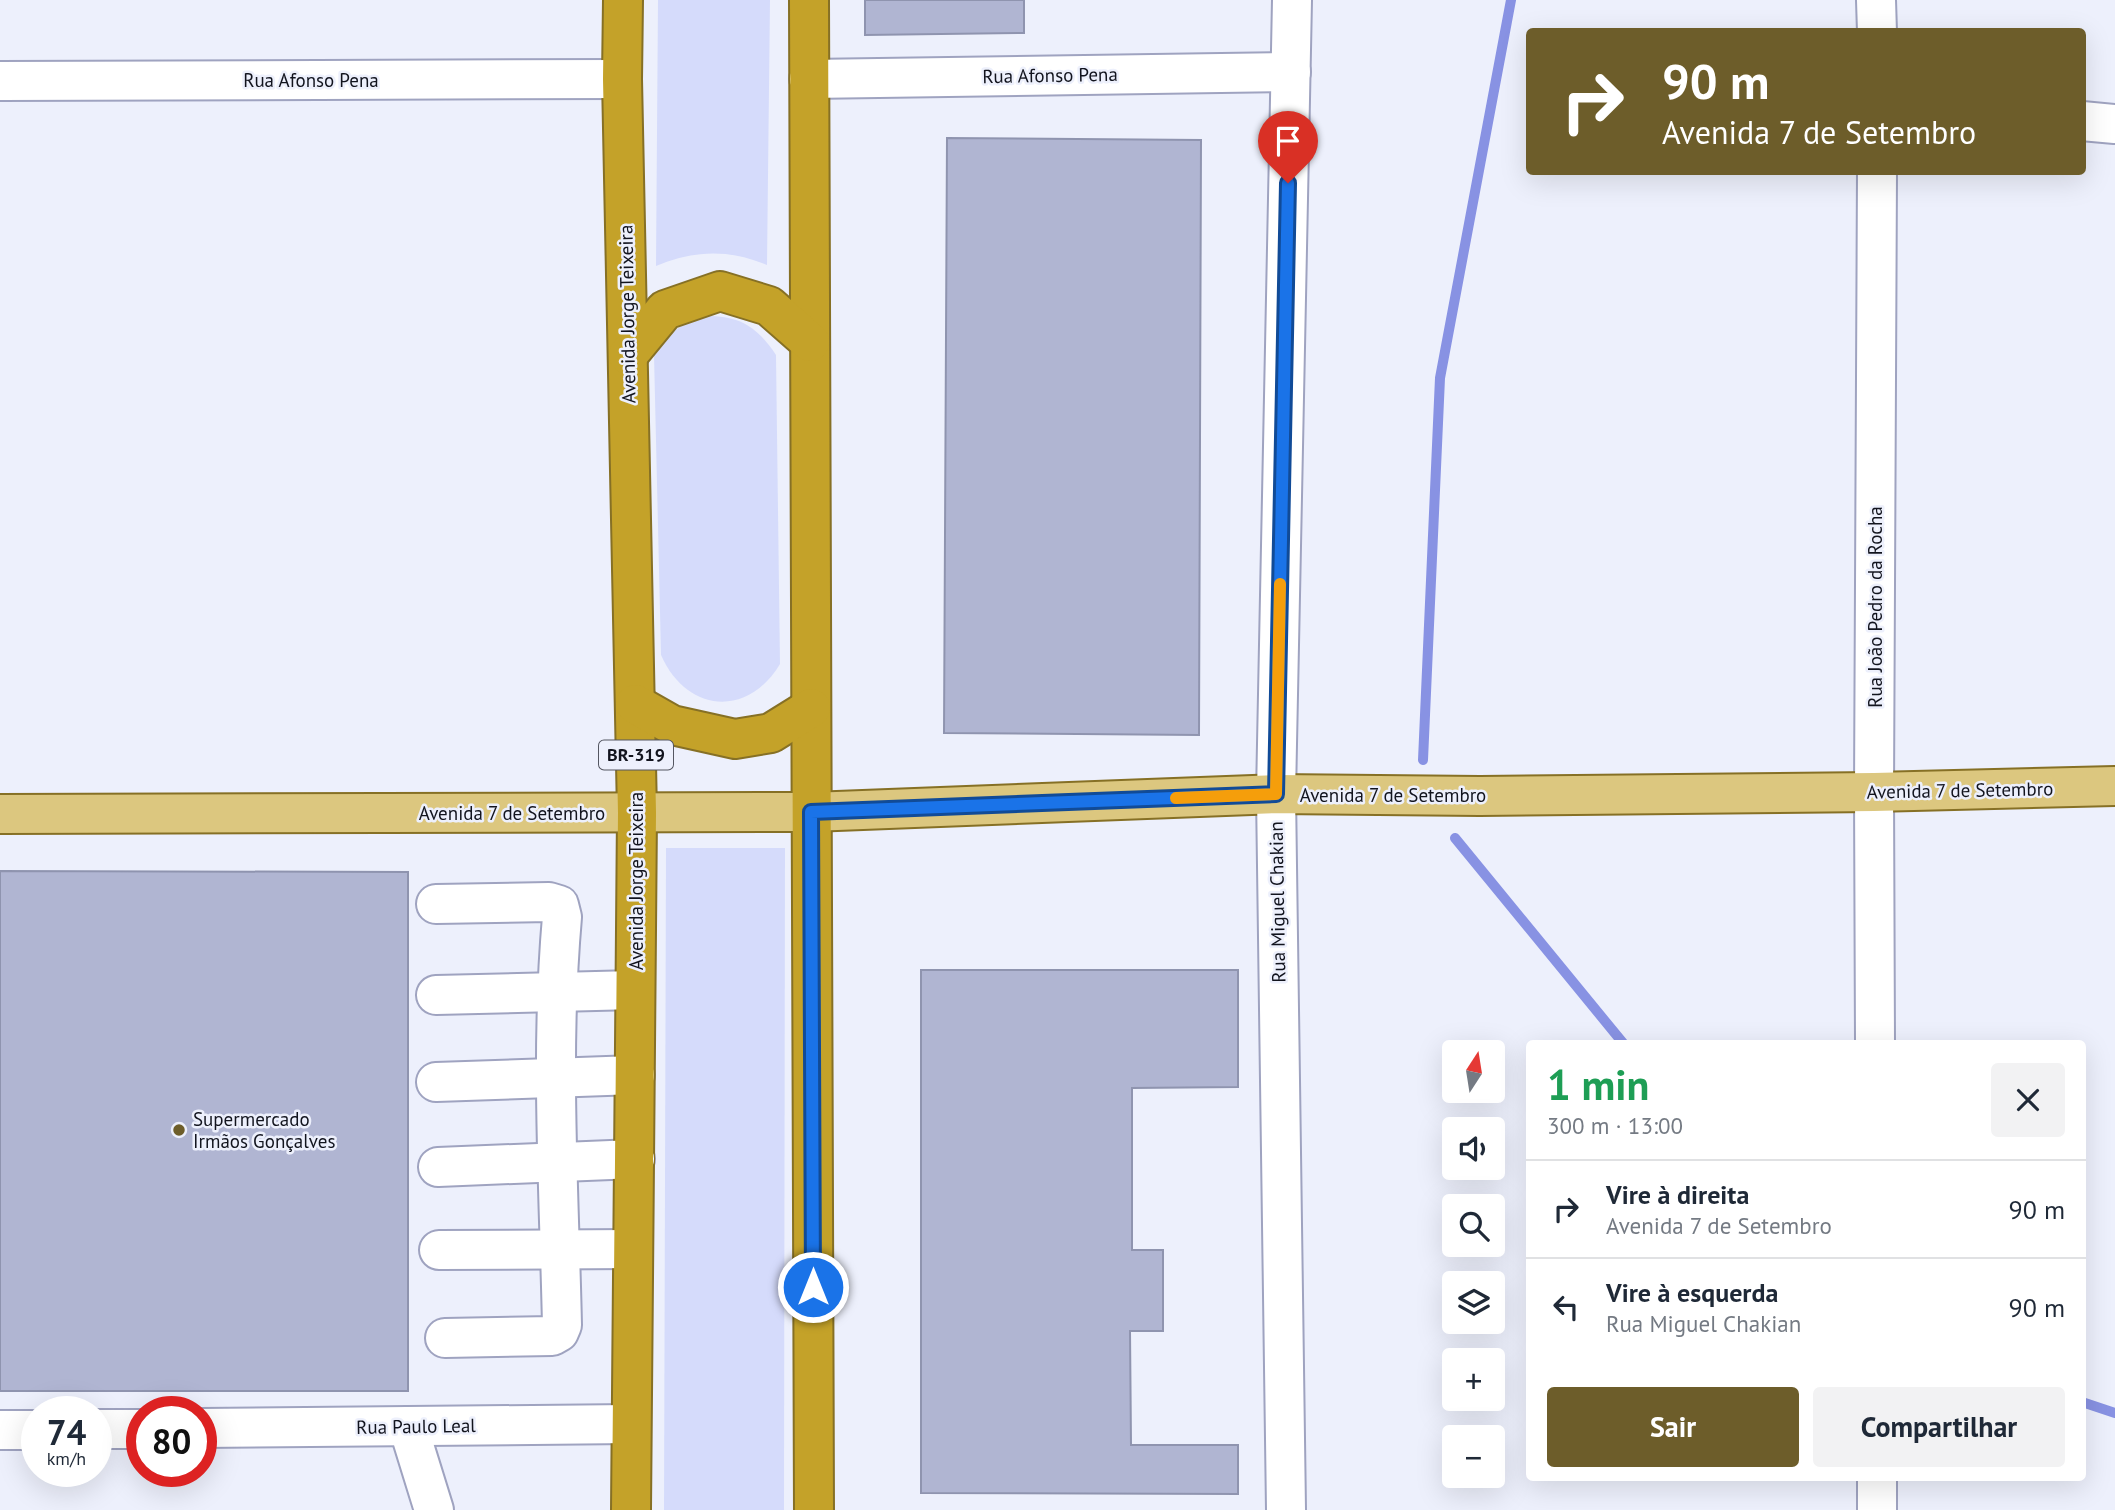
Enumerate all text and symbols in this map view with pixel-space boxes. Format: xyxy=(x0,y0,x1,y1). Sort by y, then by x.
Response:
text: 90 m xyxy=(1662,49,1769,113)
icon: right xyxy=(1547,56,1638,147)
street label: Rua Afonso Pena xyxy=(982,62,1118,88)
street label: Rua Afonso Pena xyxy=(243,68,379,92)
pin xyxy=(1258,111,1318,183)
text: Avenida 7 de Setembro xyxy=(1662,111,1976,153)
icon: arrive xyxy=(1269,122,1307,160)
street label: Avenida Jorge Teixeira xyxy=(613,225,641,403)
street label: Rua João Pedro da Rocha xyxy=(1863,506,1887,708)
road number: BR-319 xyxy=(599,740,673,770)
street label: Avenida 7 de Setembro xyxy=(1867,776,2053,804)
street label: Avenida 7 de Setembro xyxy=(1300,783,1486,807)
street label: Avenida Jorge Teixeira xyxy=(624,792,648,970)
street label: Avenida 7 de Setembro xyxy=(419,801,605,825)
street label: Rua Miguel Chakian xyxy=(1264,821,1290,983)
north arrow xyxy=(1442,1040,1505,1102)
map controls xyxy=(1442,1040,1505,1488)
text: 1 min xyxy=(1547,1057,1649,1112)
button: close xyxy=(1991,1063,2065,1137)
place label: Supermercado Irmãos Gonçalves xyxy=(193,1107,335,1153)
text: 300 m · 13:00 xyxy=(1547,1111,1683,1140)
button: sound xyxy=(1442,1117,1505,1180)
marker: Supermercado Irmãos Gonçalves xyxy=(171,1122,187,1138)
text: Vire à direita xyxy=(1606,1178,1749,1211)
icon: right xyxy=(1547,1190,1585,1228)
text: 90 m xyxy=(2009,1193,2065,1226)
button: search xyxy=(1442,1194,1505,1257)
text: Avenida 7 de Setembro xyxy=(1606,1211,1832,1240)
position arrow xyxy=(776,1250,850,1324)
button: layers xyxy=(1442,1271,1505,1334)
text: Vire à esquerda xyxy=(1606,1276,1778,1309)
icon: left xyxy=(1547,1288,1585,1326)
text: 90 m xyxy=(2009,1291,2065,1324)
text: Rua Miguel Chakian xyxy=(1606,1309,1801,1338)
button: + xyxy=(1442,1348,1505,1411)
button: Sair xyxy=(1547,1387,1799,1467)
button: Compartilhar xyxy=(1813,1387,2065,1467)
speed limit sign: 80 xyxy=(126,1396,217,1487)
text: 74 xyxy=(47,1409,86,1455)
street label: Rua Paulo Leal xyxy=(356,1413,476,1439)
button: − xyxy=(1442,1425,1505,1488)
text: km/h xyxy=(47,1447,86,1470)

